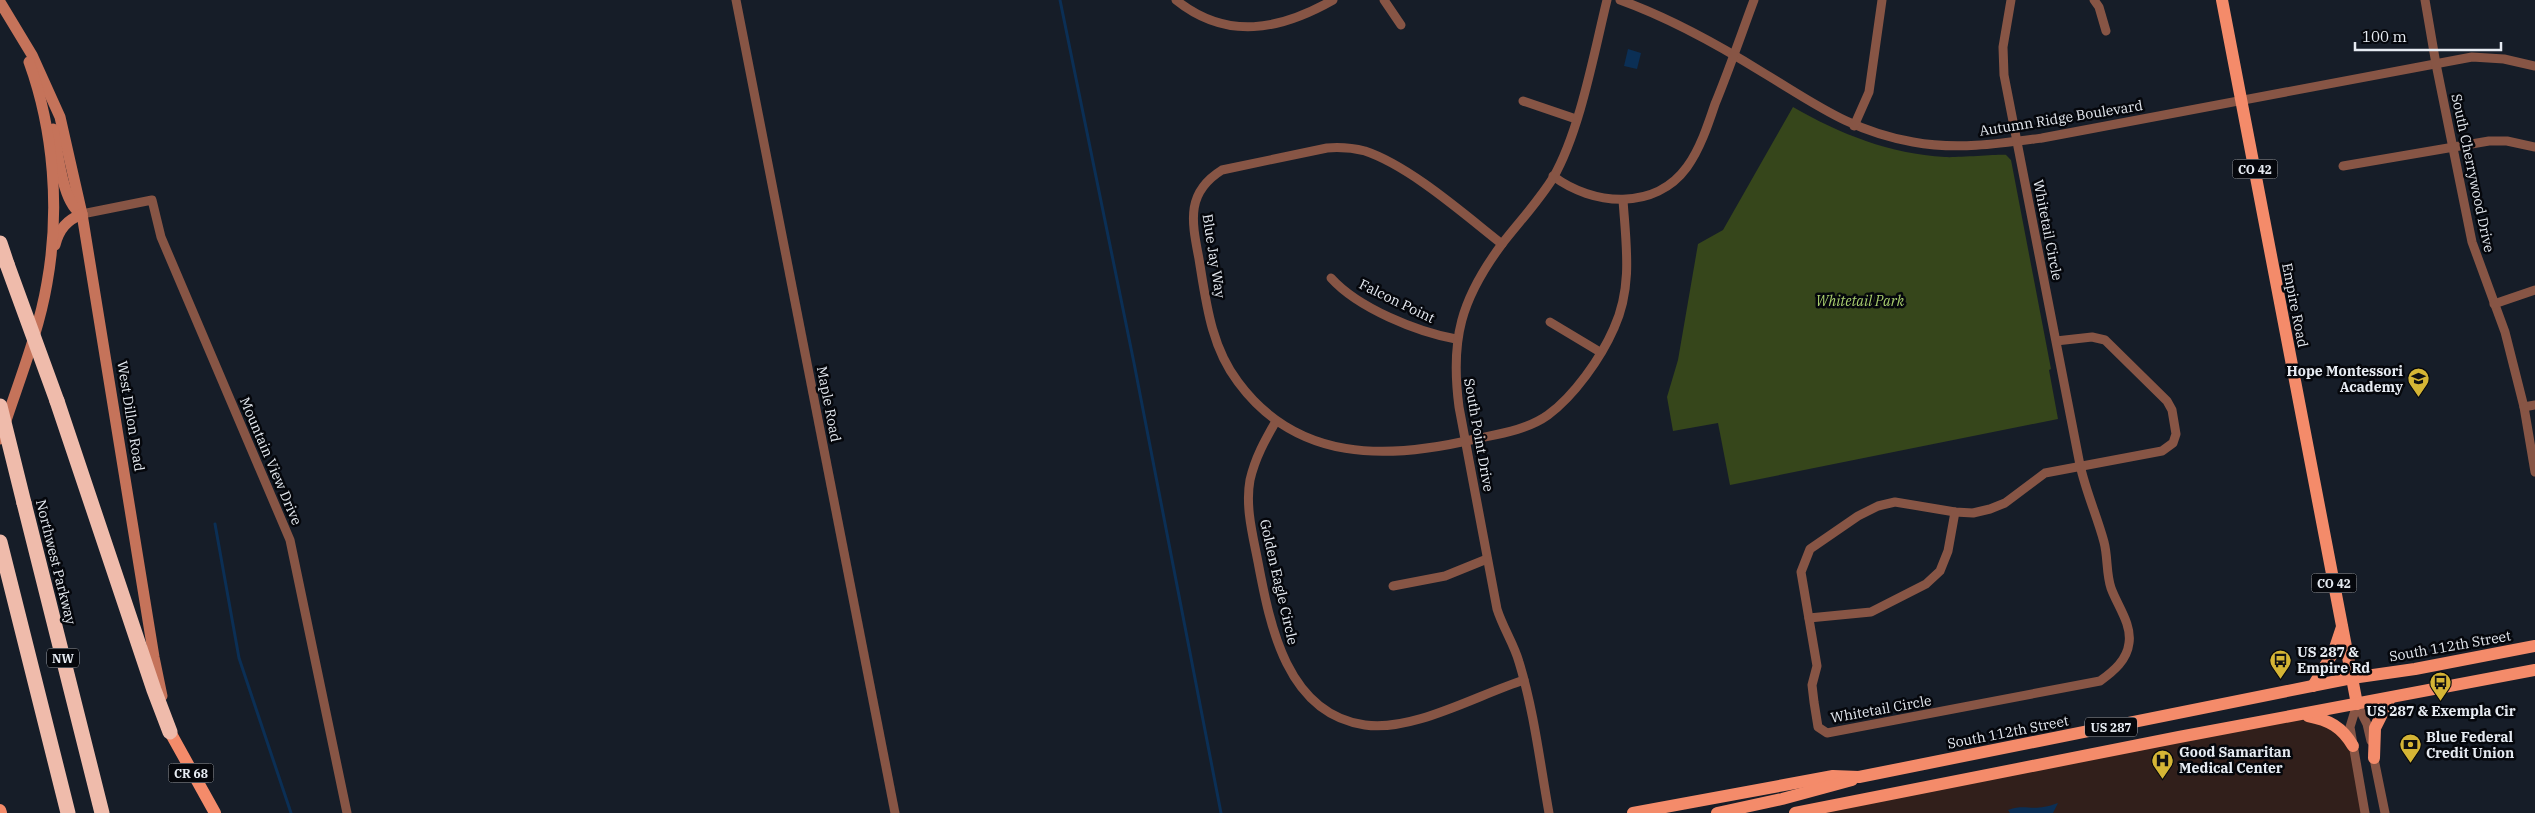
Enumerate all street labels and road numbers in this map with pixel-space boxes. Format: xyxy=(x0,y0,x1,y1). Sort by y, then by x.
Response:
street label: South Cherrywood Drive xyxy=(2447,92,2499,254)
street label: Autumn Ridge Boulevard xyxy=(1978,96,2144,140)
road number: CO 42 xyxy=(2232,160,2278,178)
street label: Whitetail Circle xyxy=(2029,178,2067,282)
street label: Blue Jay Way xyxy=(1198,212,1230,300)
street label: Empire Road xyxy=(2278,261,2312,349)
street label: Falcon Point xyxy=(1356,275,1438,327)
street label: West Dillon Road xyxy=(113,360,149,473)
street label: Maple Road xyxy=(813,365,845,444)
street label: South Point Drive xyxy=(1460,377,1498,493)
street label: Mountain View Drive xyxy=(236,394,306,528)
street label: Northwest Parkway xyxy=(32,498,80,627)
street label: Golden Eagle Circle xyxy=(1256,518,1302,646)
road number: CO 42 xyxy=(2312,574,2356,592)
street label: South 112th Street xyxy=(2388,626,2512,666)
road number: NW xyxy=(47,648,79,668)
street label: Whitetail Circle xyxy=(1829,691,1933,727)
street label: South 112th Street xyxy=(1946,711,2070,753)
road number: US 287 xyxy=(2085,718,2137,736)
road number: CR 68 xyxy=(168,764,214,782)

